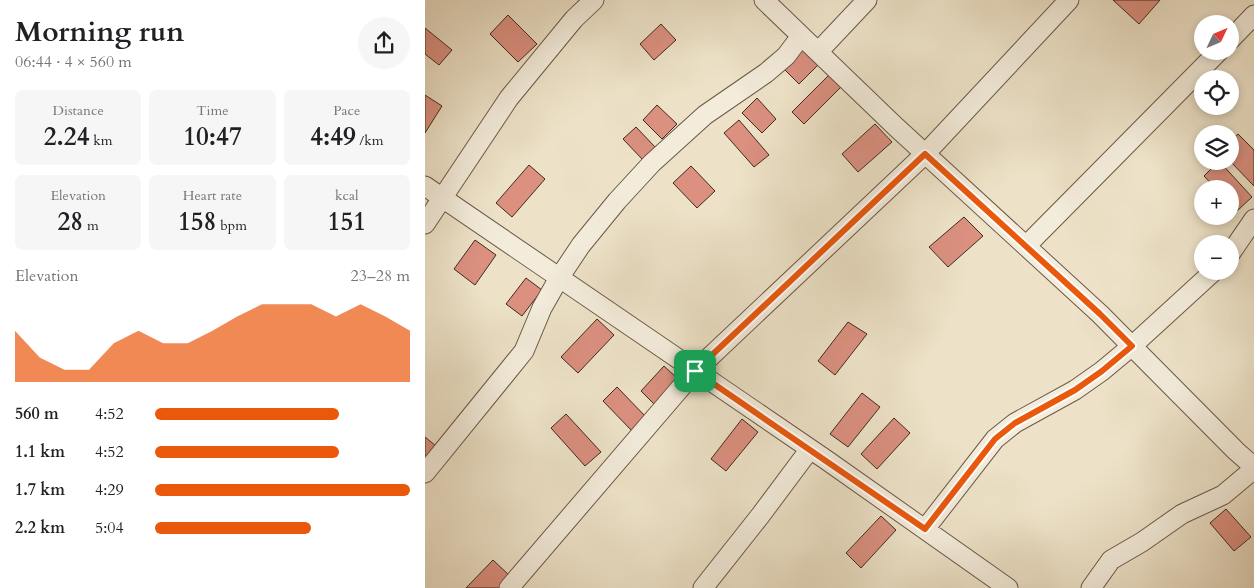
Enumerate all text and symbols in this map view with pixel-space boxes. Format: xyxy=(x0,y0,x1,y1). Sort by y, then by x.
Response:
text: Morning run xyxy=(15,13,184,51)
north arrow xyxy=(1194,15,1239,60)
map controls xyxy=(1194,15,1239,280)
button: share xyxy=(358,17,410,69)
text: 06:44 · 4 × 560 m xyxy=(15,51,132,73)
button: locate xyxy=(1194,70,1239,115)
text: Distance xyxy=(53,101,104,120)
text: Time xyxy=(196,101,229,120)
text: Pace xyxy=(333,101,360,120)
text: 2.24 xyxy=(44,120,89,154)
text: 10:47 xyxy=(183,120,242,154)
text: 4:49 xyxy=(310,120,356,154)
button: layers xyxy=(1194,125,1239,170)
text: km xyxy=(89,131,113,150)
text: /km xyxy=(356,131,383,150)
button: + xyxy=(1194,180,1239,225)
text: Elevation xyxy=(50,186,106,205)
text: Heart rate xyxy=(183,186,242,205)
text: kcal xyxy=(335,186,359,205)
text: 28 xyxy=(58,205,83,239)
text: 158 xyxy=(178,205,216,239)
text: 151 xyxy=(328,205,366,239)
text: m xyxy=(83,216,99,235)
text: bpm xyxy=(216,216,247,235)
button: − xyxy=(1194,235,1239,280)
text: Elevation xyxy=(15,265,79,287)
text: 23–28 m xyxy=(351,265,410,287)
pin xyxy=(674,350,716,392)
icon: arrive xyxy=(681,357,709,385)
text: 560 m xyxy=(15,403,59,425)
text: 4:52 xyxy=(95,403,124,425)
text: 1.1 km xyxy=(15,441,65,463)
text: 4:52 xyxy=(95,441,124,463)
text: 1.7 km xyxy=(15,479,65,501)
text: 4:29 xyxy=(95,479,124,501)
text: 2.2 km xyxy=(15,517,65,539)
text: 5:04 xyxy=(95,517,124,539)

